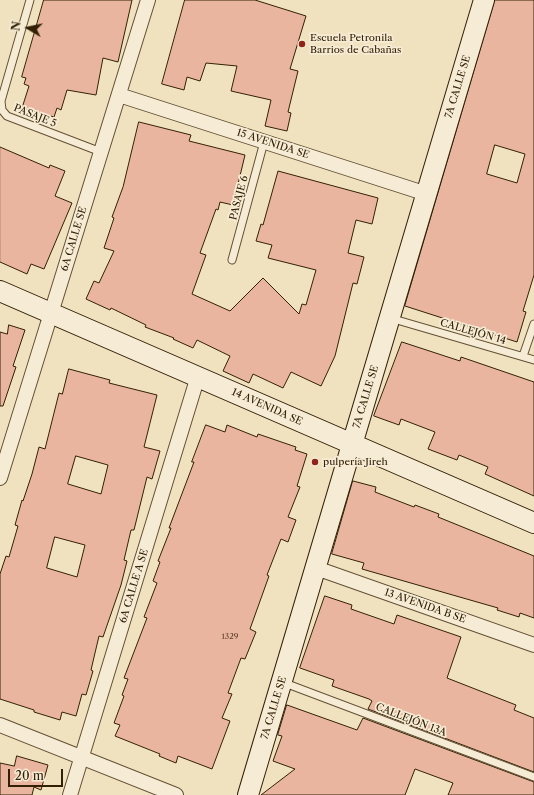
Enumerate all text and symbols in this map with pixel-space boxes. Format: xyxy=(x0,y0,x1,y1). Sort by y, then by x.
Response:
north arrow xyxy=(8,8,48,48)
text: N xyxy=(8,20,24,32)
place label: Escuela Petronila Barrios de Cabañas xyxy=(310,32,401,56)
marker: Escuela Petronila Barrios de Cabañas xyxy=(297,39,307,49)
street label: 7A CALLE SE xyxy=(443,54,473,120)
street label: PASAJE 5 xyxy=(12,102,58,130)
street label: 15 AVENIDA SE xyxy=(235,127,311,161)
street label: PASAJE 6 xyxy=(227,174,251,222)
street label: 6A CALLE SE xyxy=(59,205,89,273)
street label: CALLEJÓN 14 xyxy=(439,317,507,347)
street label: 7A CALLE SE xyxy=(351,364,381,430)
street label: 14 AVENIDA SE xyxy=(230,386,304,428)
place label: pulpería Jireh xyxy=(323,456,388,468)
marker: pulpería Jireh xyxy=(310,457,320,467)
street label: 6A CALLE A SE xyxy=(117,548,151,624)
street label: 13 AVENIDA B SE xyxy=(383,586,467,626)
house number: 1329 xyxy=(221,632,239,642)
street label: 7A CALLE SE xyxy=(259,675,289,741)
street label: CALLEJÓN 13A xyxy=(374,701,448,739)
scale bar xyxy=(10,761,65,787)
text: 20 m xyxy=(15,768,44,783)

